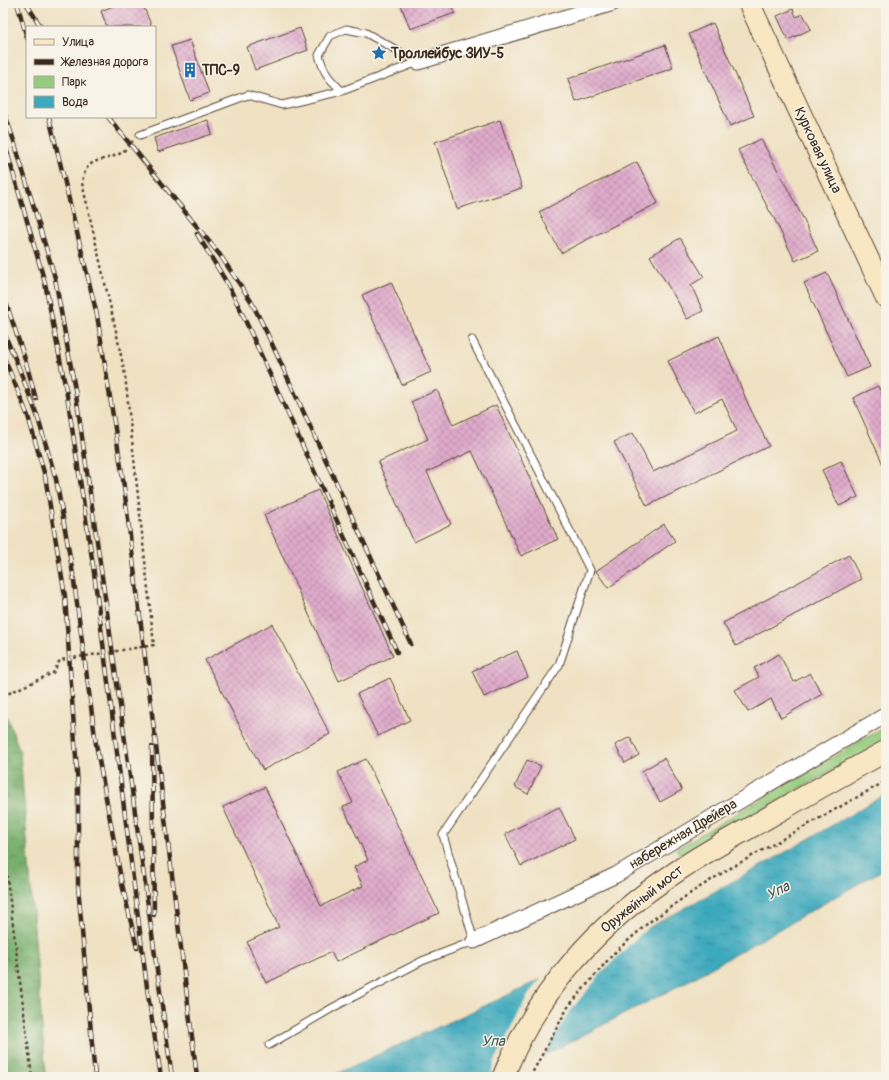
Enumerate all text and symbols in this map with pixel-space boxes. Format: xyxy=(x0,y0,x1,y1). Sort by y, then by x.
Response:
legend xyxy=(26,26,156,118)
text: Улица xyxy=(62,35,94,50)
place icon: Троллейбус ЗИУ-5 xyxy=(370,44,388,62)
place label: Троллейбус ЗИУ-5 xyxy=(390,45,505,62)
text: Железная дорога xyxy=(60,55,149,70)
building icon: ТПС-9 xyxy=(181,61,199,79)
place label: ТПС-9 xyxy=(201,62,240,79)
text: Парк xyxy=(62,75,87,90)
text: Вода xyxy=(62,95,88,110)
street label: Курковая улица xyxy=(791,104,845,196)
street label: набережная Дрейера xyxy=(626,795,740,873)
street label: Оружейный мост xyxy=(597,861,687,937)
water label: Упа xyxy=(763,877,794,905)
water label: Упа xyxy=(481,1032,506,1051)

